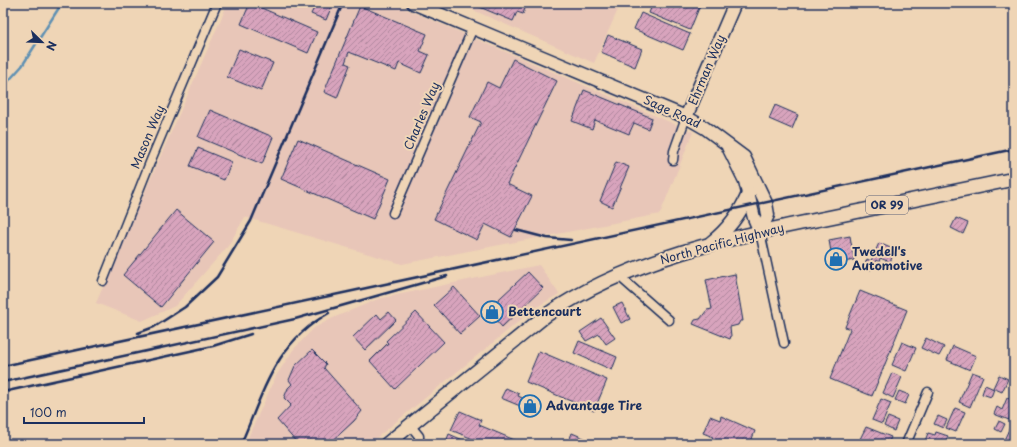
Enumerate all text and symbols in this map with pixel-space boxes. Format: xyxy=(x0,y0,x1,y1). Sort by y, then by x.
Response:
north arrow xyxy=(22,22,62,62)
street label: Ehrman Way xyxy=(683,31,729,108)
text: N xyxy=(42,39,61,54)
street label: Charles Way xyxy=(399,79,444,153)
street label: Sage Road xyxy=(641,90,704,132)
street label: Mason Way xyxy=(126,102,169,171)
road number: OR 99 xyxy=(866,196,908,214)
street label: North Pacific Highway xyxy=(658,218,786,268)
place label: Twedell's Automotive xyxy=(852,242,923,274)
shop icon: Twedell's Automotive xyxy=(823,246,849,272)
shop icon: Bettencourt xyxy=(479,299,505,325)
place label: Bettencourt xyxy=(508,302,582,320)
shop icon: Advantage Tire xyxy=(517,393,543,419)
place label: Advantage Tire xyxy=(546,396,642,414)
scale bar xyxy=(24,399,144,425)
text: 100 m xyxy=(30,403,67,421)

